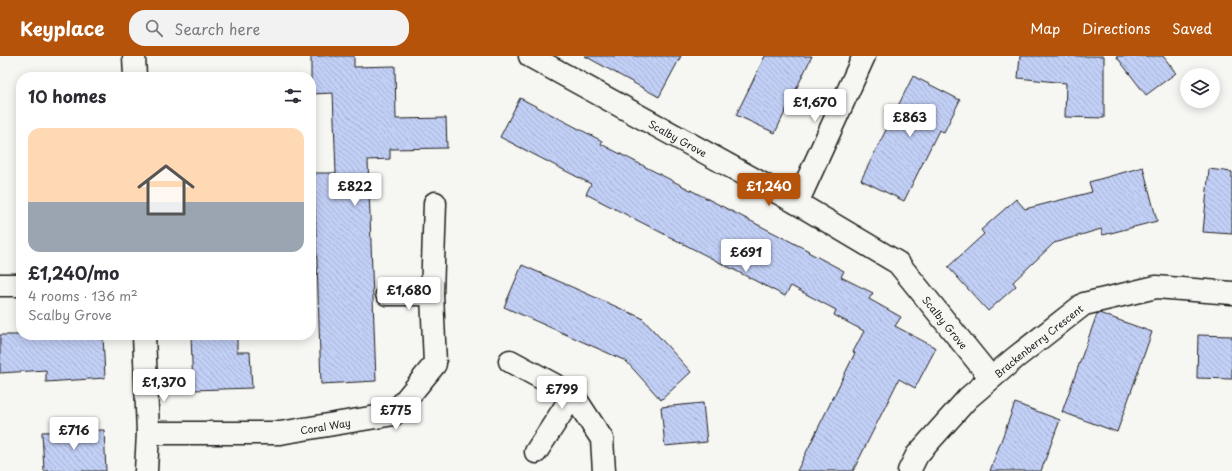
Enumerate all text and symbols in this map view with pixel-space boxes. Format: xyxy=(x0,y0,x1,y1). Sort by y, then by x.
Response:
search box xyxy=(129,10,409,46)
text: Keyplace xyxy=(20,14,105,42)
icon: search xyxy=(143,17,165,39)
text: Search here xyxy=(175,17,260,40)
text: Map xyxy=(1030,18,1060,39)
text: Directions xyxy=(1082,18,1150,39)
text: Saved xyxy=(1172,18,1212,39)
map controls xyxy=(1180,68,1220,108)
button: layers xyxy=(1180,68,1220,108)
text: 10 homes xyxy=(28,83,106,109)
icon: filters xyxy=(282,85,304,107)
pin: £1,670 xyxy=(782,89,848,123)
text: £1,670 xyxy=(793,92,837,111)
pin: £863 xyxy=(886,104,934,138)
text: £863 xyxy=(893,107,927,126)
street label: Scalby Grove xyxy=(646,115,710,160)
icon: home xyxy=(130,154,202,226)
pin: £822 xyxy=(331,173,379,207)
pin: £1,240 xyxy=(736,173,802,207)
text: £822 xyxy=(338,176,372,195)
text: £1,240 xyxy=(746,176,792,195)
pin: £691 xyxy=(722,239,770,273)
text: £691 xyxy=(730,242,762,261)
text: £1,240/mo xyxy=(28,260,119,286)
pin: £1,680 xyxy=(376,277,442,311)
text: £1,680 xyxy=(387,280,432,299)
text: 4 rooms · 136 m² xyxy=(28,286,138,305)
street label: Scalby Grove xyxy=(920,292,972,352)
street label: Brackenberry Crescent xyxy=(990,300,1086,381)
text: Scalby Grove xyxy=(28,305,112,324)
pin: £1,370 xyxy=(131,369,197,403)
text: £1,370 xyxy=(142,372,186,391)
pin: £799 xyxy=(538,376,586,410)
text: £799 xyxy=(546,379,578,398)
pin: £775 xyxy=(372,397,420,431)
text: £775 xyxy=(380,400,412,419)
street label: Coral Way xyxy=(299,414,352,437)
pin: £716 xyxy=(50,417,98,451)
text: £716 xyxy=(59,420,89,439)

